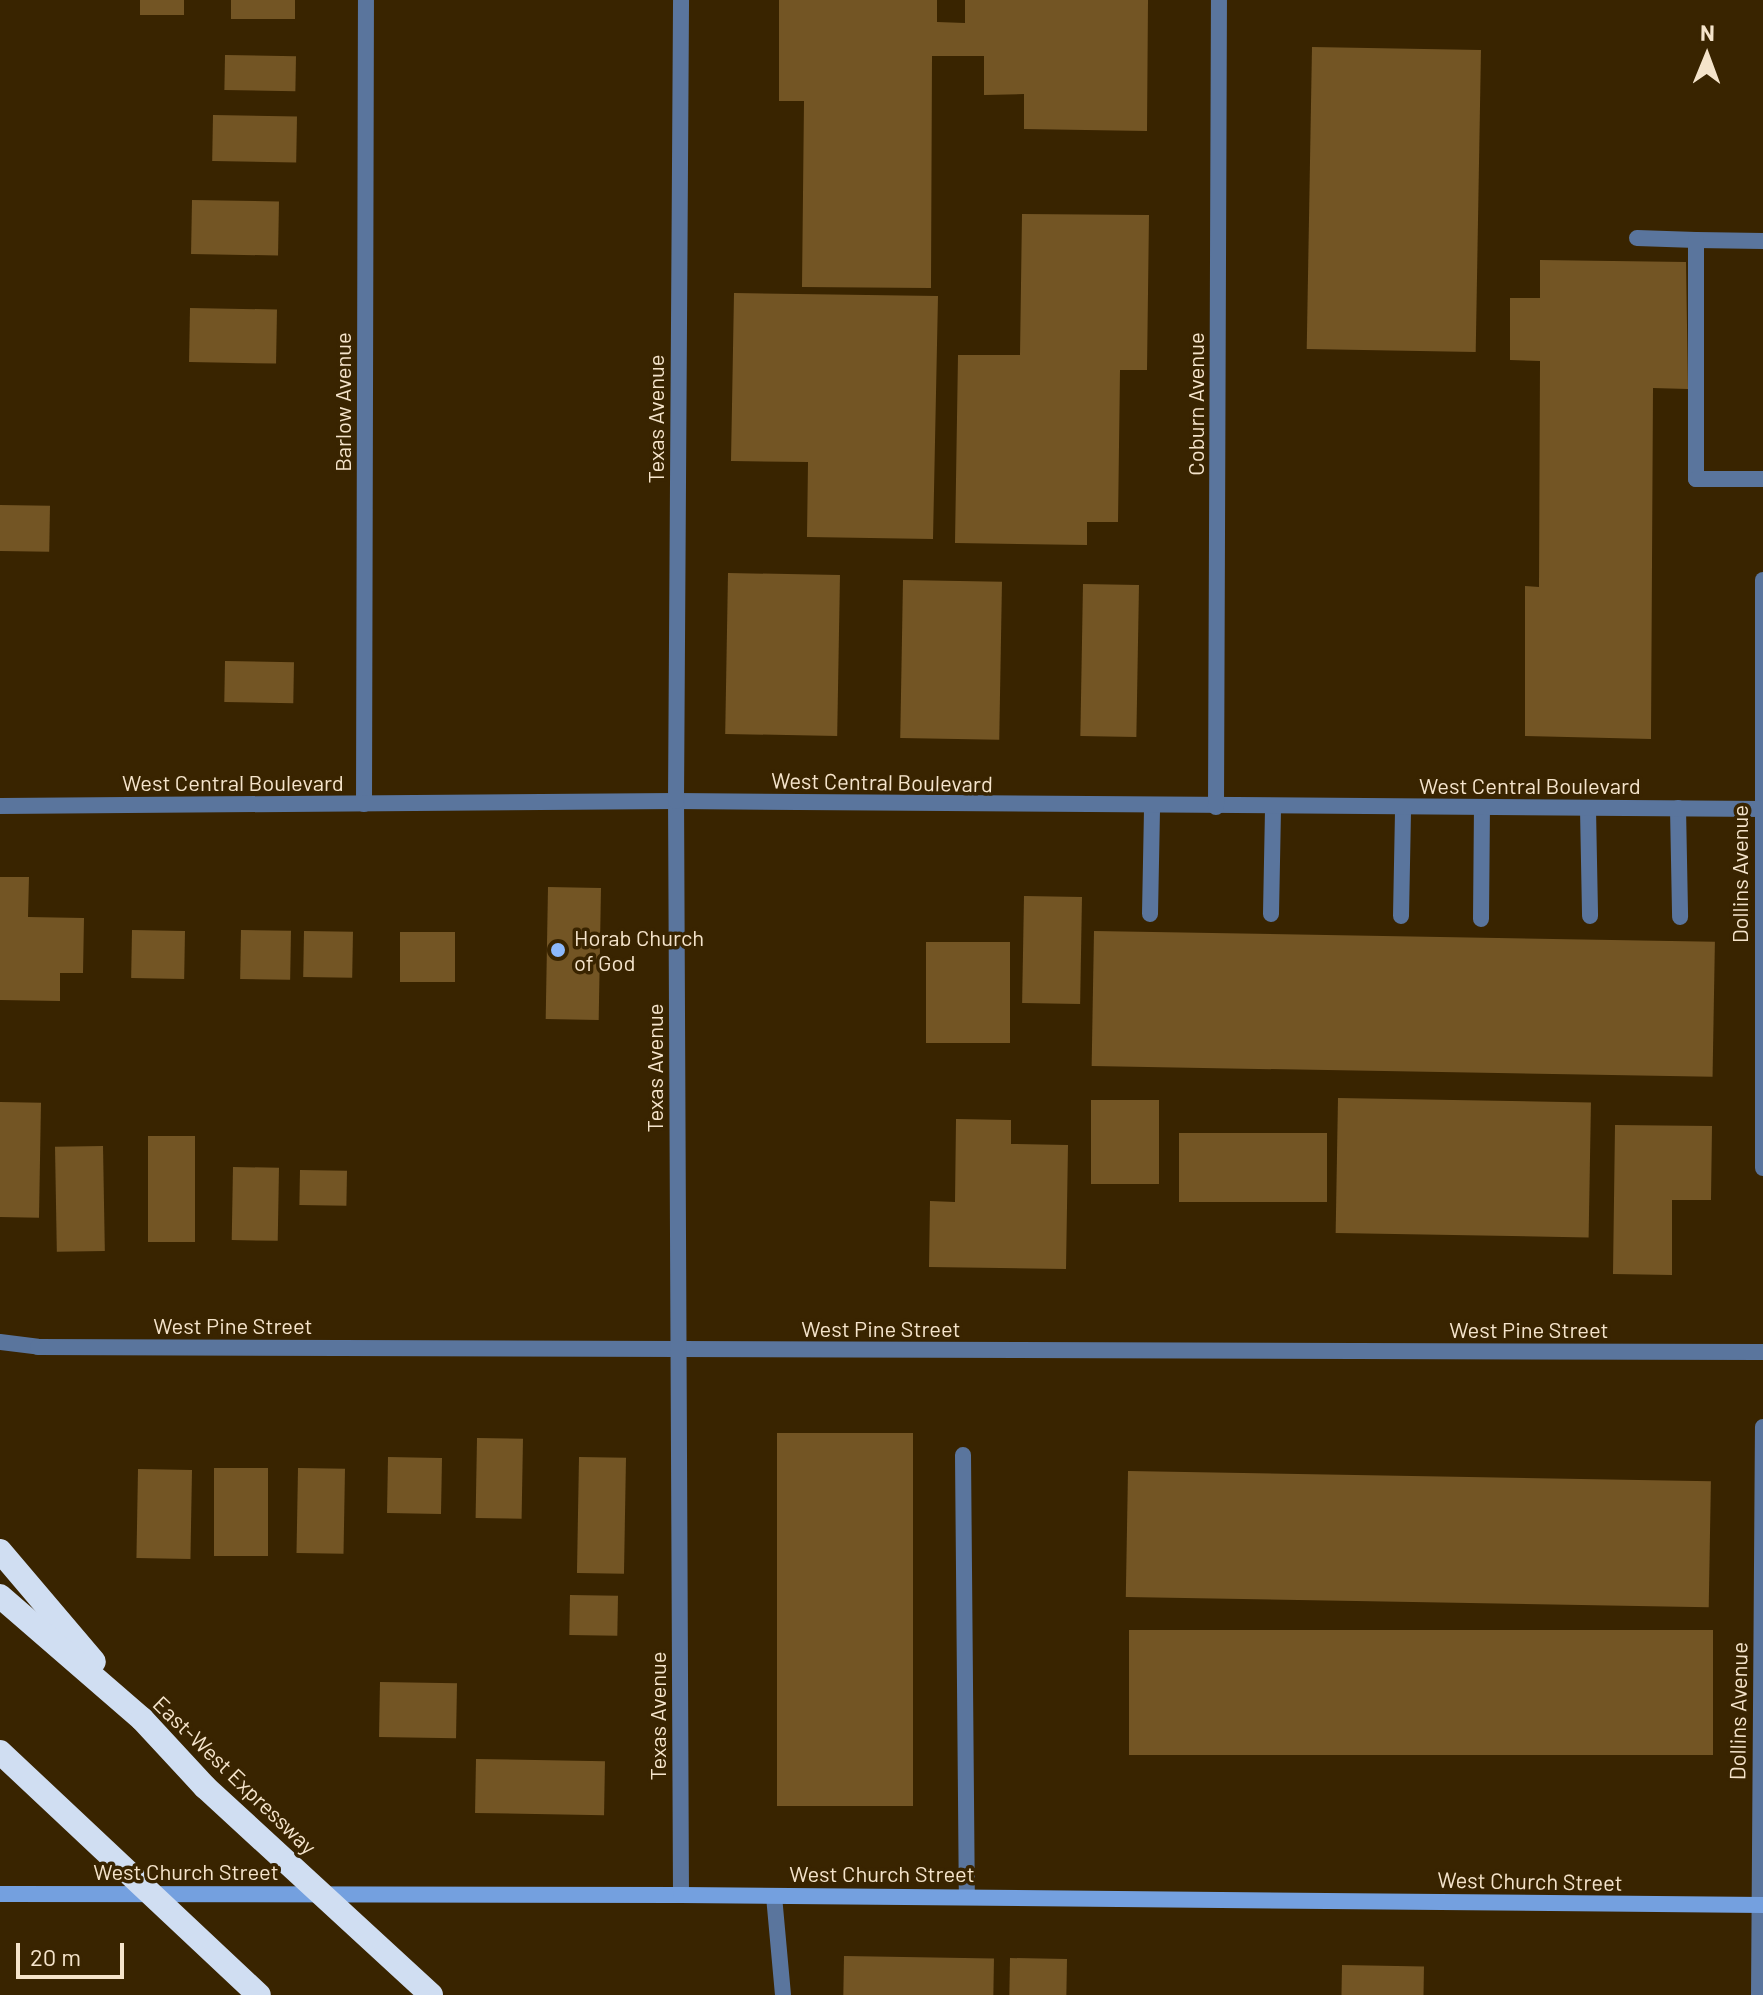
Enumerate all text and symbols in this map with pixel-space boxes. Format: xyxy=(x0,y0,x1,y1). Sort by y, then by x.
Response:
north arrow xyxy=(1667,16,1747,96)
text: N xyxy=(1700,19,1715,45)
street label: Barlow Avenue xyxy=(330,332,356,472)
street label: Coburn Avenue xyxy=(1183,332,1209,476)
street label: Texas Avenue xyxy=(643,354,669,484)
street label: West Central Boulevard xyxy=(771,767,993,797)
street label: West Central Boulevard xyxy=(122,770,344,796)
street label: West Central Boulevard xyxy=(1419,773,1641,799)
street label: Dollins Avenue xyxy=(1727,805,1753,943)
place label: Horab Church of God xyxy=(574,924,704,976)
marker: Horab Church of God xyxy=(549,941,567,959)
street label: Texas Avenue xyxy=(642,1003,668,1133)
street label: West Pine Street xyxy=(153,1313,313,1339)
street label: West Pine Street xyxy=(801,1316,961,1342)
street label: West Pine Street xyxy=(1449,1317,1609,1343)
street label: Dollins Avenue xyxy=(1724,1642,1752,1780)
street label: Texas Avenue xyxy=(645,1651,671,1781)
street label: East-West Expressway xyxy=(148,1690,322,1860)
street label: West Church Street xyxy=(93,1859,279,1885)
street label: West Church Street xyxy=(789,1861,975,1887)
street label: West Church Street xyxy=(1437,1866,1623,1896)
scale bar xyxy=(20,1927,128,1977)
text: 20 m xyxy=(30,1942,81,1971)

